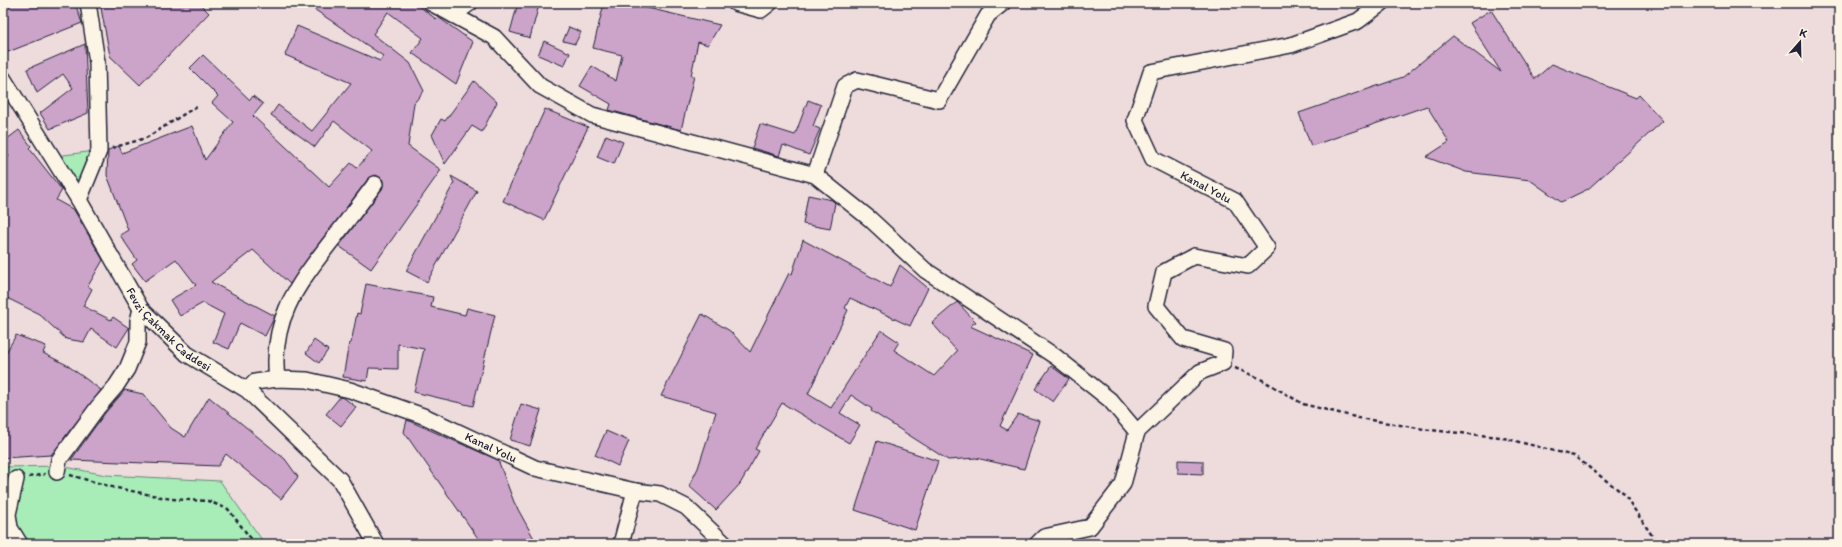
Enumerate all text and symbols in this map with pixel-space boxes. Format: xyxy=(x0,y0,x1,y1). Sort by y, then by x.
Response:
north arrow xyxy=(1780,22,1820,62)
text: K xyxy=(1798,26,1810,41)
street label: Kanal Yolu xyxy=(1178,168,1234,206)
street label: Fevzi Çakmak Caddesi xyxy=(123,285,214,374)
street label: Kanal Yolu xyxy=(463,429,519,466)

